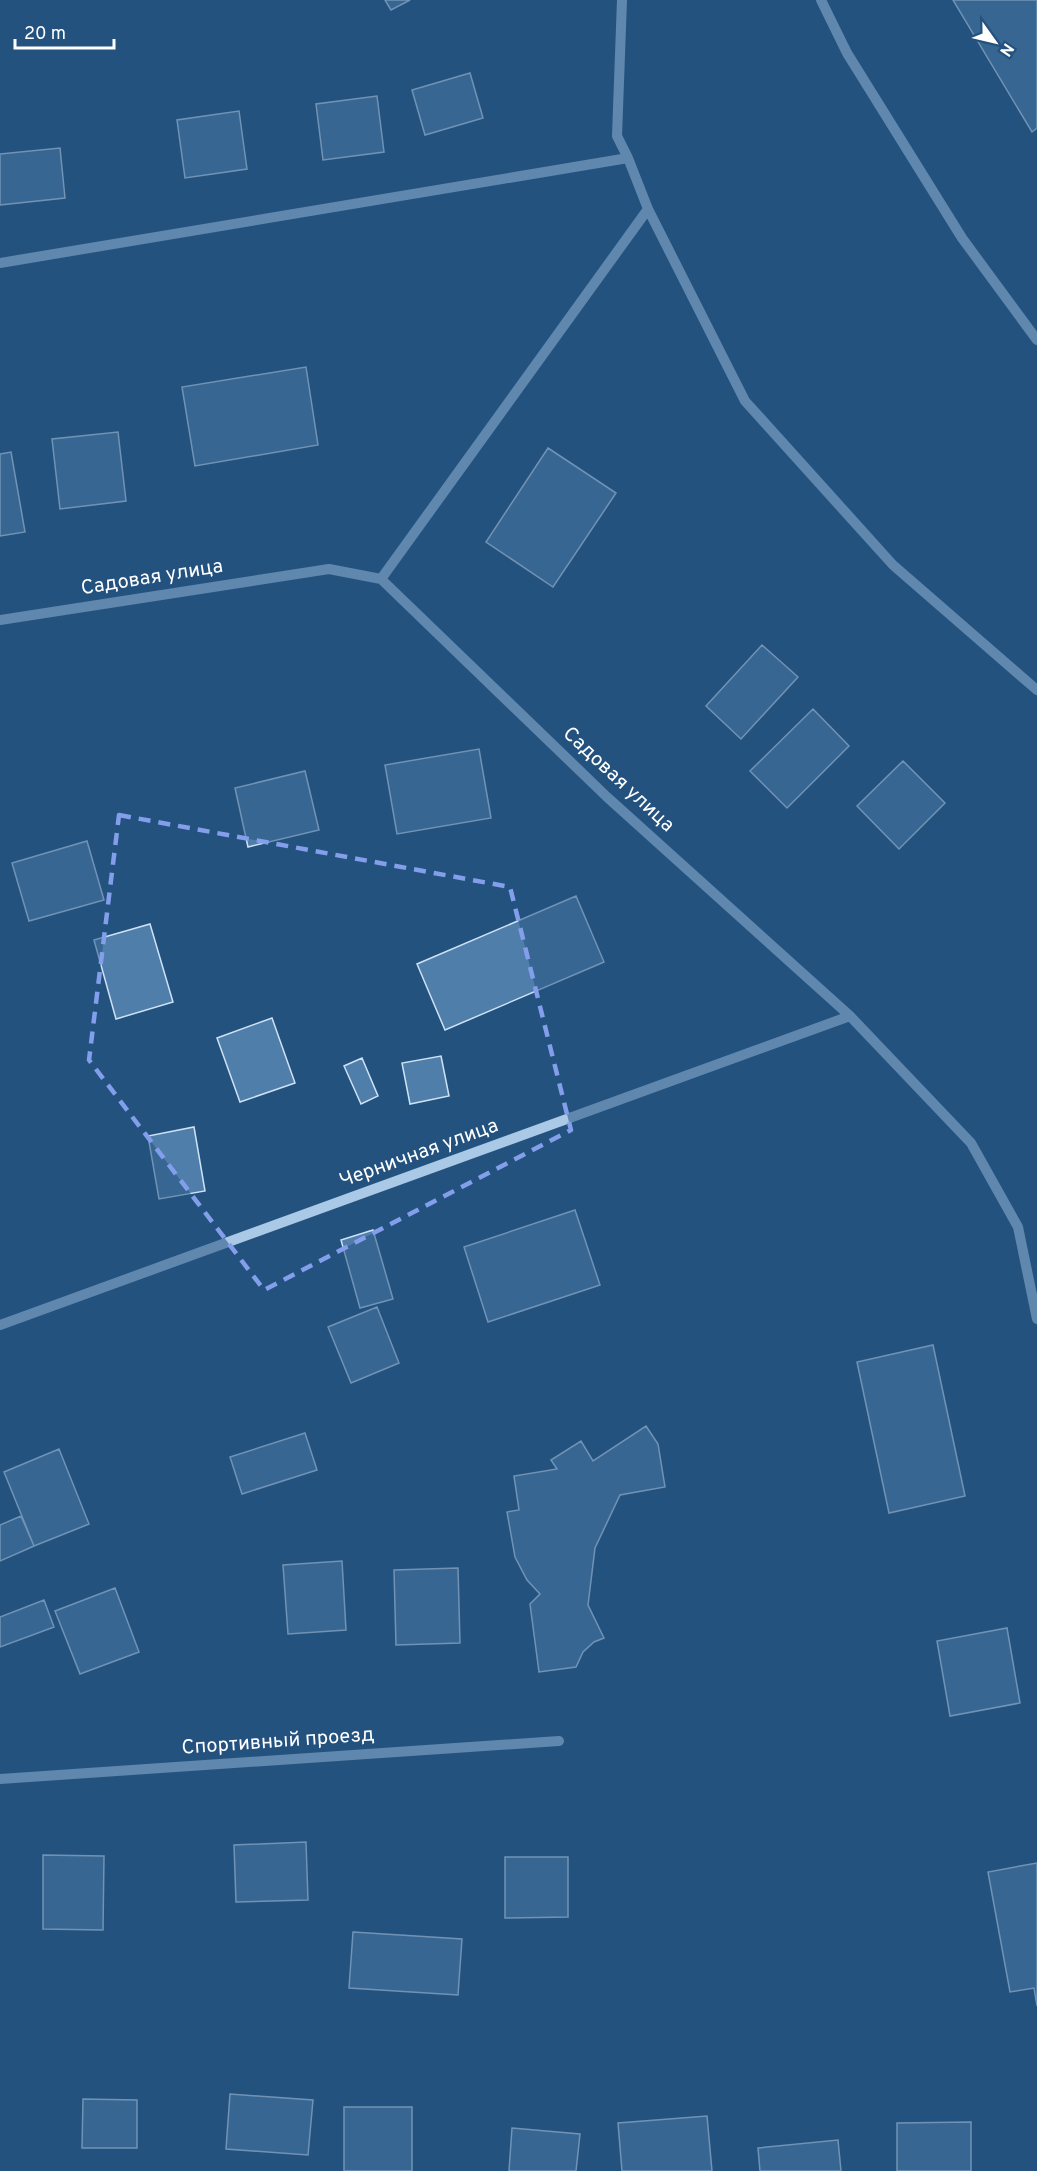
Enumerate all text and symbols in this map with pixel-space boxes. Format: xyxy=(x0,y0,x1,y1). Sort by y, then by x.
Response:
scale bar xyxy=(15,12,114,50)
north arrow xyxy=(965,12,1025,72)
text: 20 m xyxy=(24,23,66,46)
text: N xyxy=(994,39,1017,60)
street label: Садовая улица xyxy=(79,554,225,602)
street label: Садовая улица xyxy=(557,722,679,838)
street label: Черничная улица xyxy=(336,1113,502,1195)
street label: Спортивный проезд xyxy=(181,1722,375,1762)

